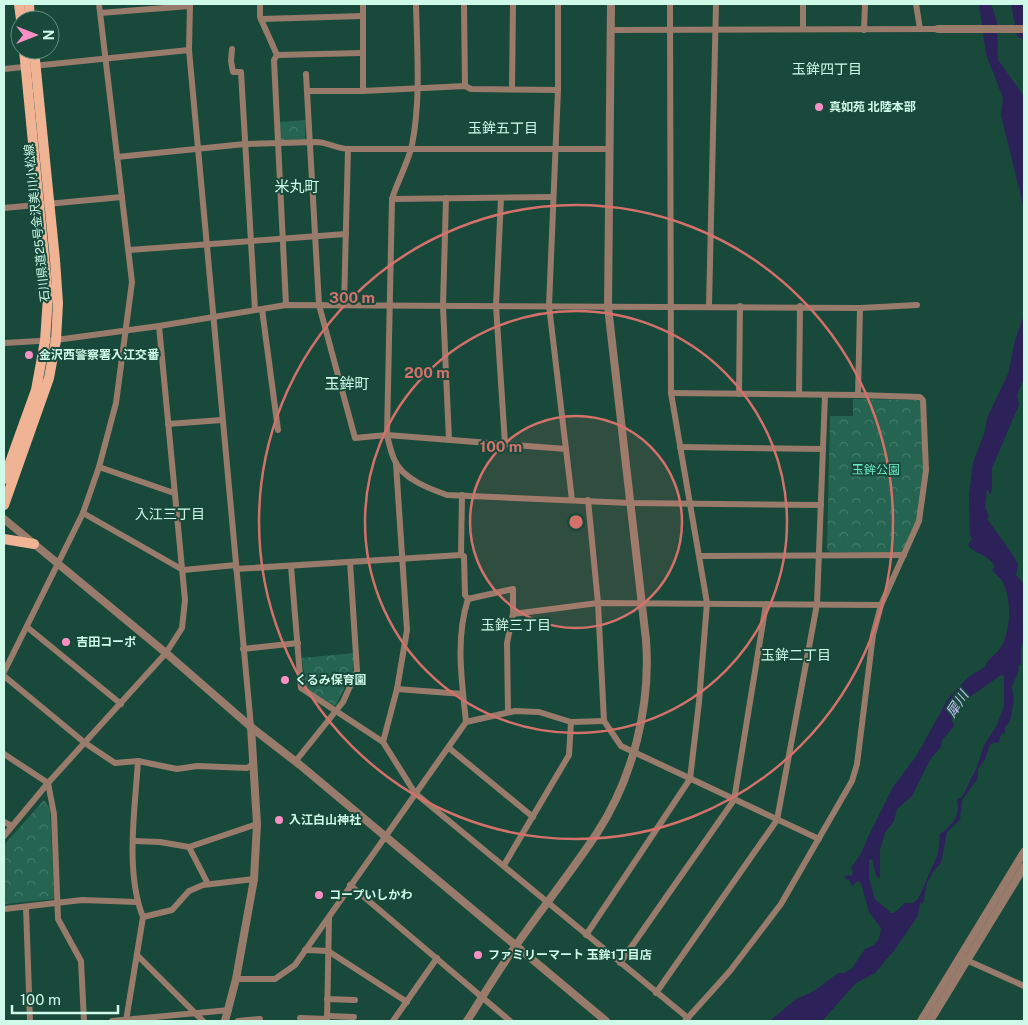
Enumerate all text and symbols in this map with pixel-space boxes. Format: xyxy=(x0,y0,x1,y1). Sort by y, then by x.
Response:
north arrow xyxy=(10,10,60,60)
text: N xyxy=(40,30,56,40)
district label: 玉鉾四丁目 xyxy=(792,61,862,77)
place label: 真如苑 北陸本部 xyxy=(829,100,916,114)
marker: 真如苑 北陸本部 xyxy=(813,101,825,113)
district label: 玉鉾五丁目 xyxy=(468,120,538,136)
street label: 石川県道25号金沢美川小松線 xyxy=(22,143,52,303)
district label: 米丸町 xyxy=(274,178,320,195)
text: 300 m xyxy=(329,289,375,306)
place label: 金沢西警察署入江交番 xyxy=(39,348,160,362)
marker: 金沢西警察署入江交番 xyxy=(23,349,35,361)
text: 200 m xyxy=(404,364,450,381)
district label: 玉鉾町 xyxy=(324,375,370,392)
text: 100 m xyxy=(480,438,522,455)
park label: 玉鉾公園 xyxy=(852,463,900,477)
district label: 入江三丁目 xyxy=(135,506,205,522)
centre of rings xyxy=(567,513,585,531)
district label: 玉鉾三丁目 xyxy=(481,617,551,633)
place label: 吉田コーポ xyxy=(76,635,136,649)
marker: 吉田コーポ xyxy=(60,636,72,648)
district label: 玉鉾二丁目 xyxy=(761,647,831,663)
place label: くるみ保育園 xyxy=(295,673,367,687)
marker: くるみ保育園 xyxy=(279,674,291,686)
water label: 犀川 xyxy=(943,686,972,720)
place label: 入江白山神社 xyxy=(289,813,361,827)
marker: 入江白山神社 xyxy=(273,814,285,826)
place label: コープいしかわ xyxy=(329,888,412,902)
marker: コープいしかわ xyxy=(313,889,325,901)
place label: ファミリーマート 玉鉾1丁目店 xyxy=(488,948,652,962)
marker: ファミリーマート 玉鉾1丁目店 xyxy=(472,949,484,961)
scale bar xyxy=(12,982,119,1014)
text: 100 m xyxy=(20,991,61,1008)

